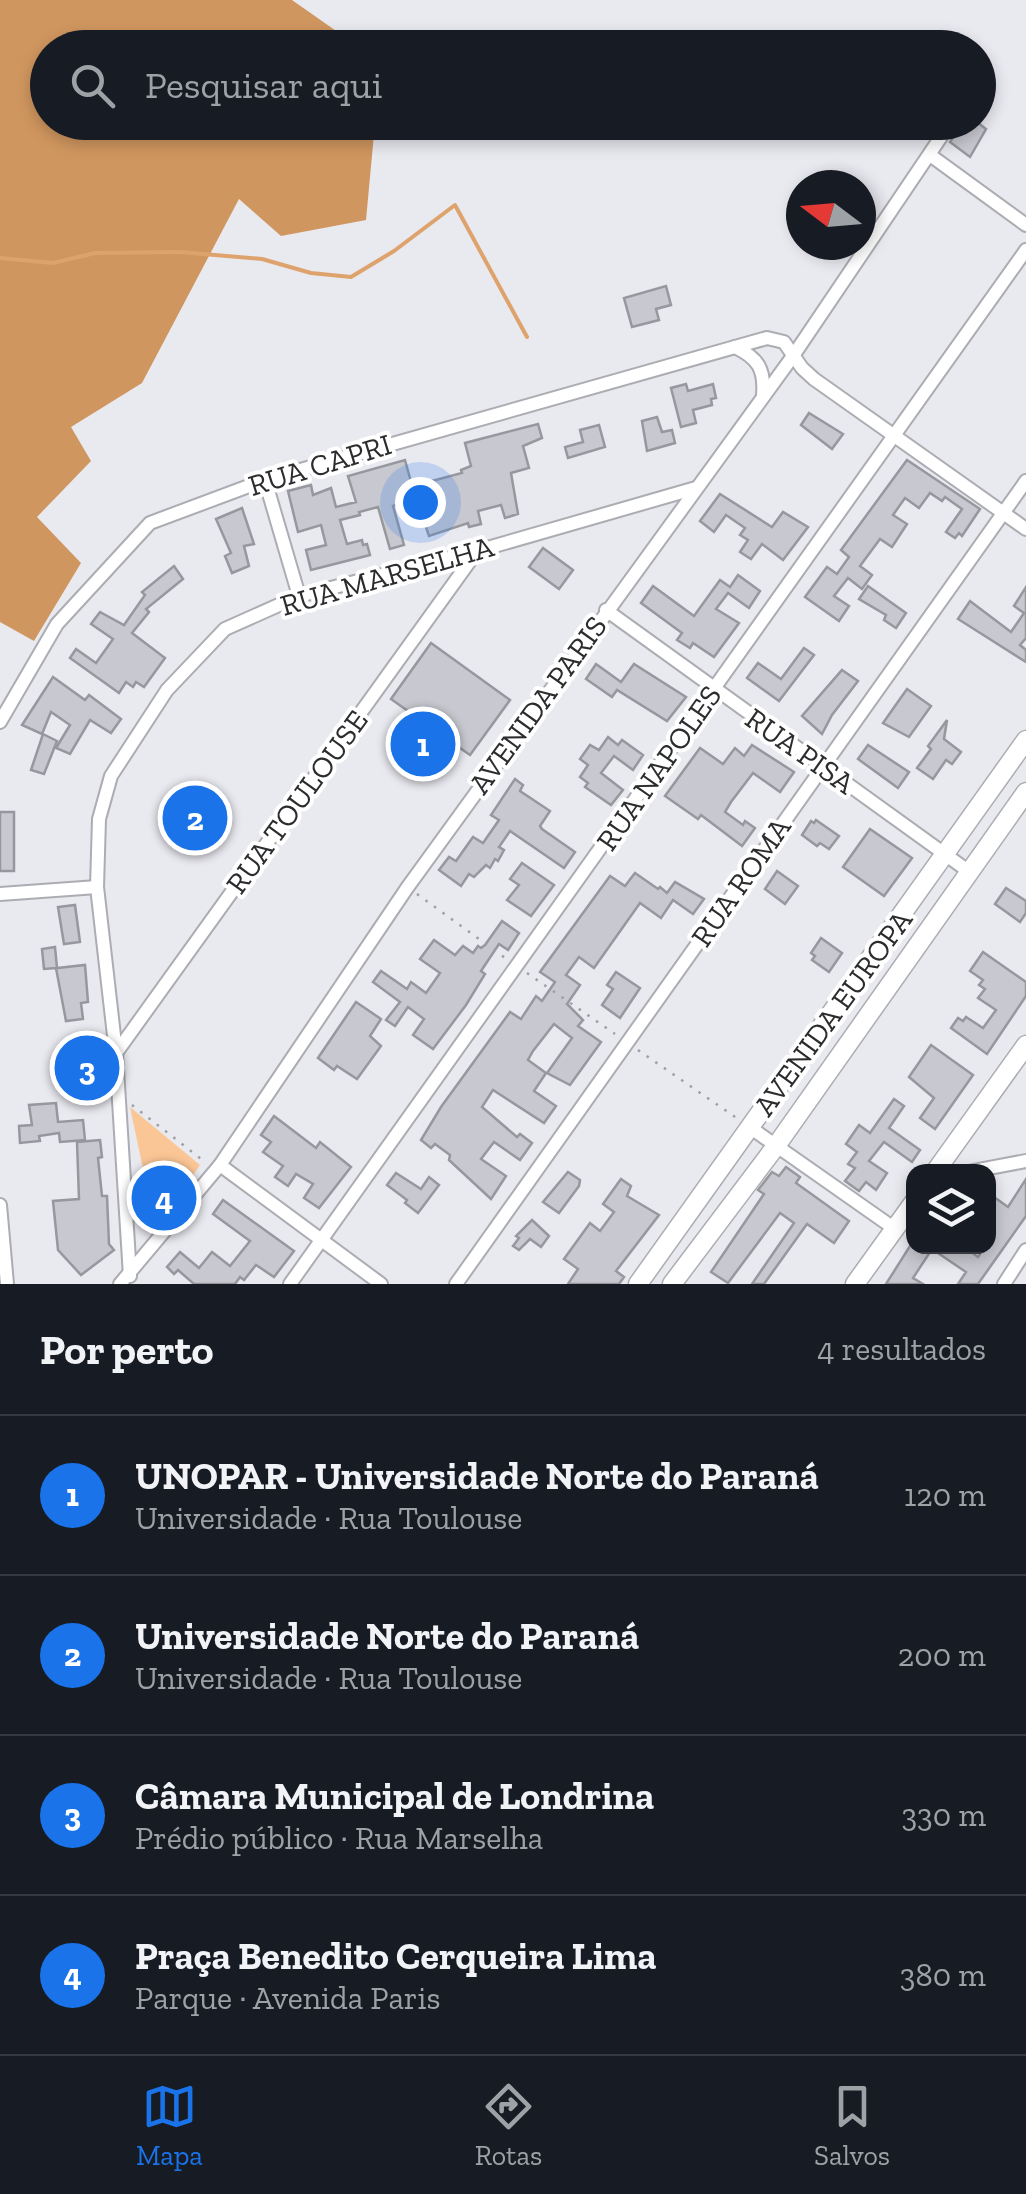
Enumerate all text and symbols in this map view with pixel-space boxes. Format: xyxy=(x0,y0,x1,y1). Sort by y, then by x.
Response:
search box xyxy=(30,30,996,140)
icon: search xyxy=(65,58,120,113)
text: Pesquisar aqui xyxy=(145,62,382,108)
north arrow xyxy=(786,170,876,260)
street label: RUA CAPRI xyxy=(244,426,396,504)
your location xyxy=(395,477,446,528)
street label: RUA MARSELHA xyxy=(276,528,498,624)
street label: AVENIDA PARIS xyxy=(461,609,615,801)
street label: RUA NAPOLES xyxy=(589,679,729,857)
street label: RUA PISA xyxy=(738,700,862,802)
street label: RUA TOULOUSE xyxy=(218,703,376,901)
pin: 1 xyxy=(390,706,456,782)
pin: 2 xyxy=(162,780,228,856)
street label: RUA ROMA xyxy=(683,810,799,953)
street label: AVENIDA EUROPA xyxy=(746,902,920,1123)
pin: 3 xyxy=(54,1030,120,1106)
pin: 4 xyxy=(132,1160,196,1236)
map controls xyxy=(906,1164,996,1254)
button: layers xyxy=(906,1164,996,1254)
text: Por perto xyxy=(40,1324,214,1375)
text: 4 resultados xyxy=(817,1330,986,1368)
text: UNOPAR - Universidade Norte do Paraná xyxy=(135,1453,819,1499)
text: 1 xyxy=(66,1476,79,1514)
text: 120 m xyxy=(904,1476,986,1514)
text: Universidade · Rua Toulouse xyxy=(135,1499,522,1537)
text: Universidade Norte do Paraná xyxy=(135,1613,639,1659)
text: 2 xyxy=(64,1636,81,1674)
text: 200 m xyxy=(898,1636,986,1674)
text: Universidade · Rua Toulouse xyxy=(135,1659,522,1697)
text: Câmara Municipal de Londrina xyxy=(135,1773,654,1819)
text: 3 xyxy=(64,1796,81,1834)
text: 330 m xyxy=(901,1796,986,1834)
text: Prédio público · Rua Marselha xyxy=(135,1819,543,1857)
text: Praça Benedito Cerqueira Lima xyxy=(135,1933,657,1979)
text: 4 xyxy=(63,1956,82,1994)
text: 380 m xyxy=(900,1956,986,1994)
text: Parque · Avenida Paris xyxy=(135,1979,440,2017)
tab: Mapa xyxy=(136,2079,203,2172)
tab: Rotas xyxy=(475,2079,542,2172)
tab: Salvos xyxy=(814,2079,890,2172)

